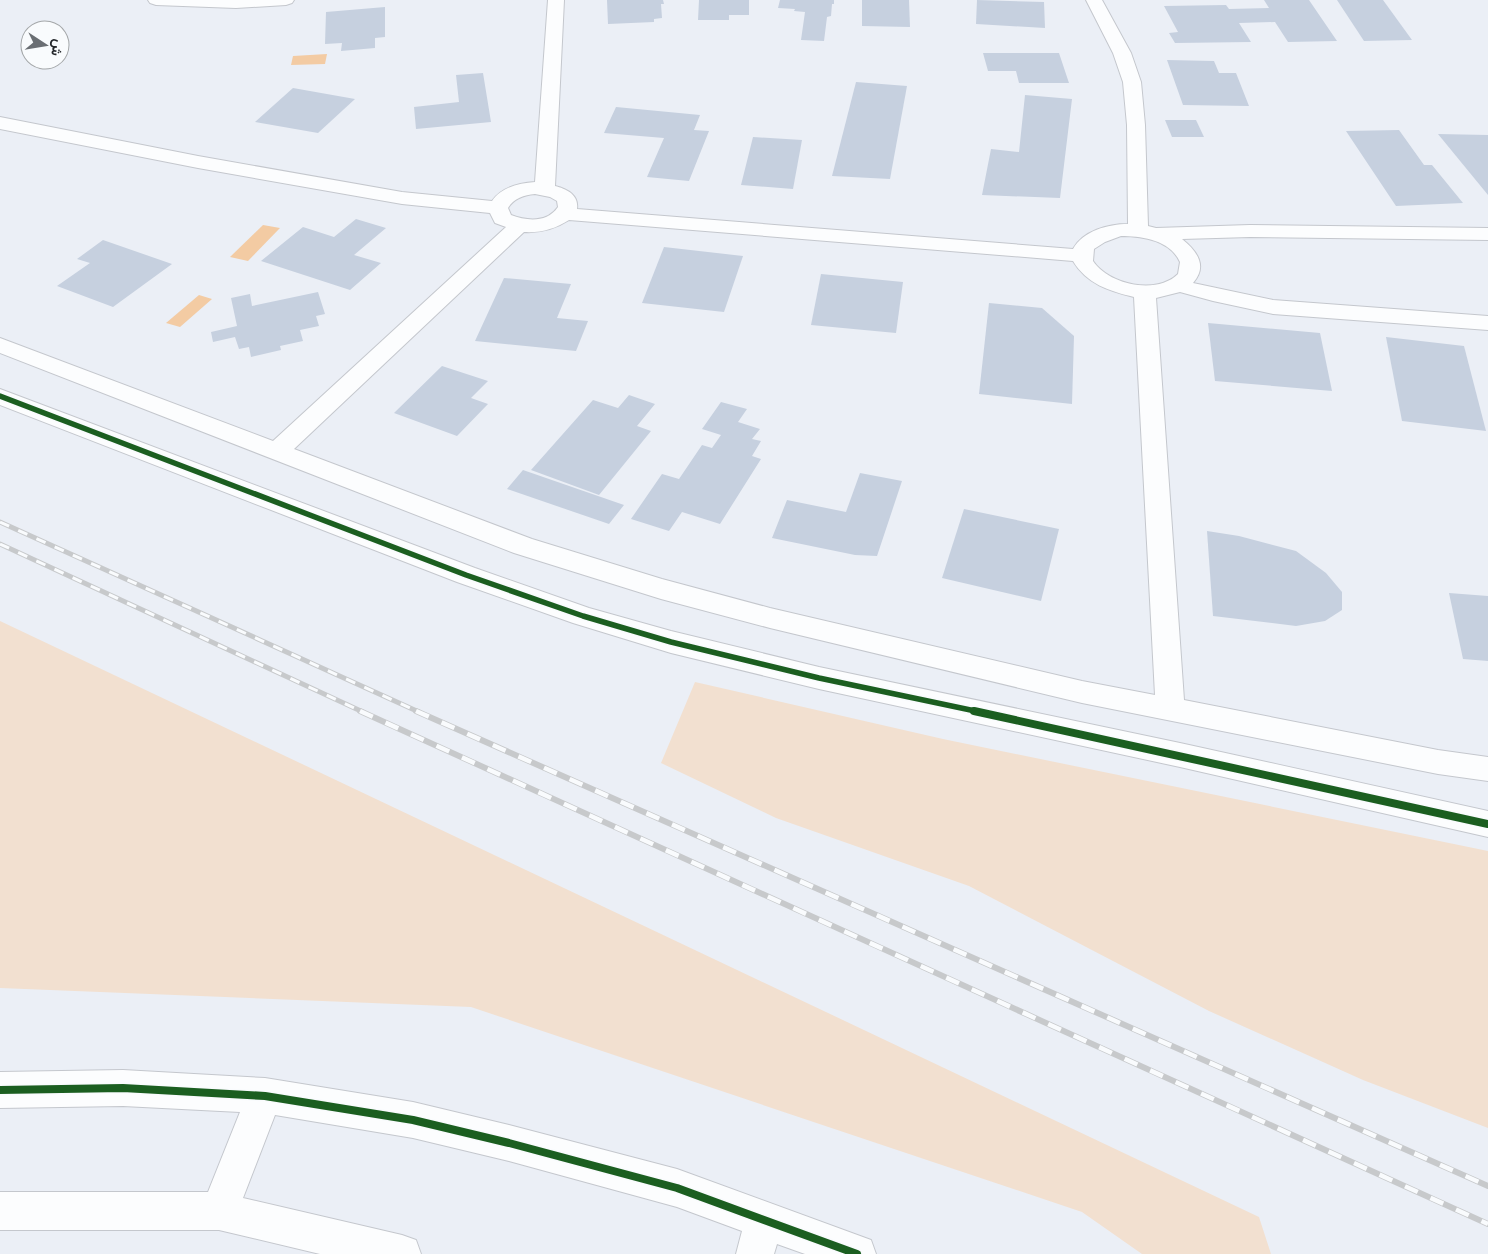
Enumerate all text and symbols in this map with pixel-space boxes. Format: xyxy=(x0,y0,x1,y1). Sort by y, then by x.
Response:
north arrow xyxy=(20,20,70,70)
text: ش xyxy=(47,38,68,58)

